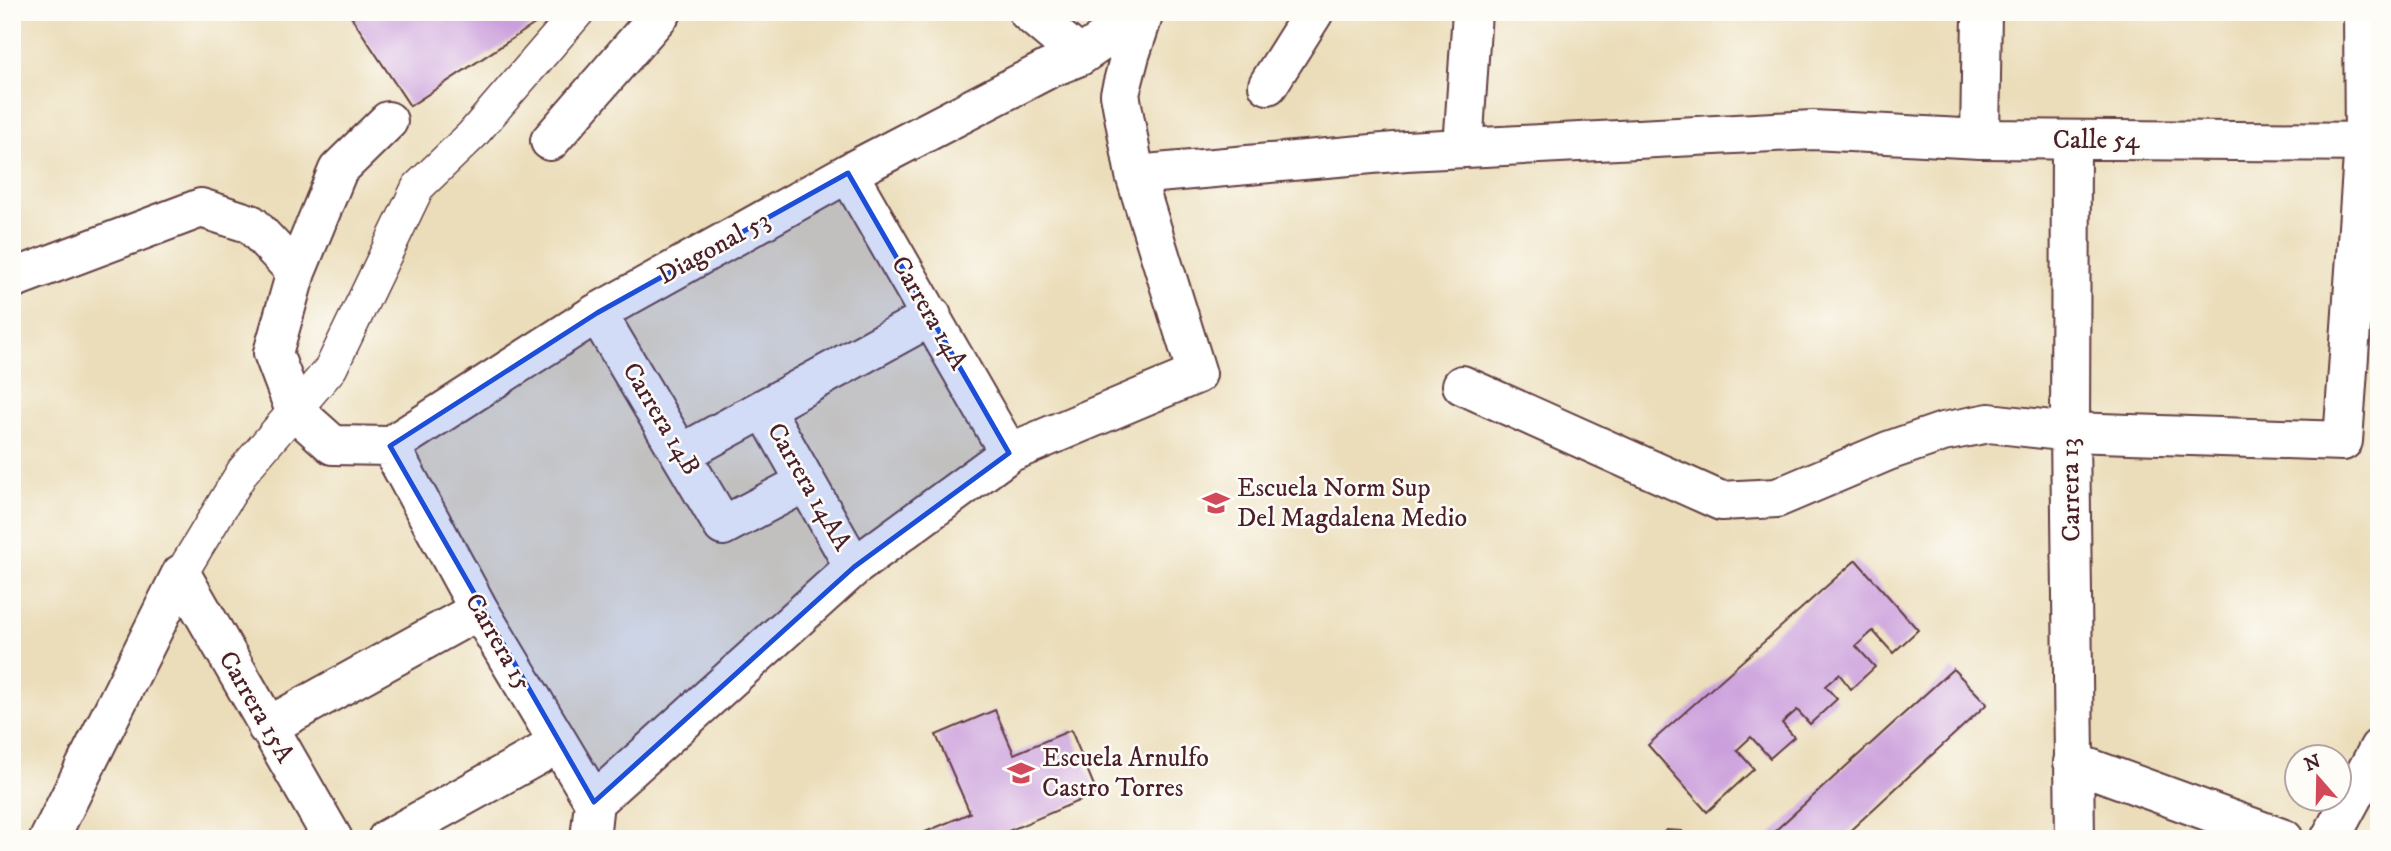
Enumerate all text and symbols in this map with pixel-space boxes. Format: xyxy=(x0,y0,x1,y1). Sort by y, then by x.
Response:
street label: Calle 54 xyxy=(2053,124,2140,157)
street label: Diagonal 53 xyxy=(652,204,776,292)
street label: Carrera 14A xyxy=(883,250,975,376)
street label: Carrera 14B xyxy=(614,357,708,481)
street label: Carrera 14AA xyxy=(759,417,859,557)
street label: Carrera 13 xyxy=(2054,438,2088,542)
place label: Escuela Norm Sup Del Magdalena Medio xyxy=(1237,472,1467,535)
school or university icon: Escuela Norm Sup Del Magdalena Medio xyxy=(1201,488,1231,518)
street label: Carrera 15 xyxy=(457,587,539,697)
street label: Carrera 15A xyxy=(211,645,301,769)
place label: Escuela Arnulfo Castro Torres xyxy=(1042,742,1209,805)
north arrow xyxy=(2282,742,2352,812)
text: N xyxy=(2301,750,2324,777)
school or university icon: Escuela Arnulfo Castro Torres xyxy=(1006,758,1036,788)

